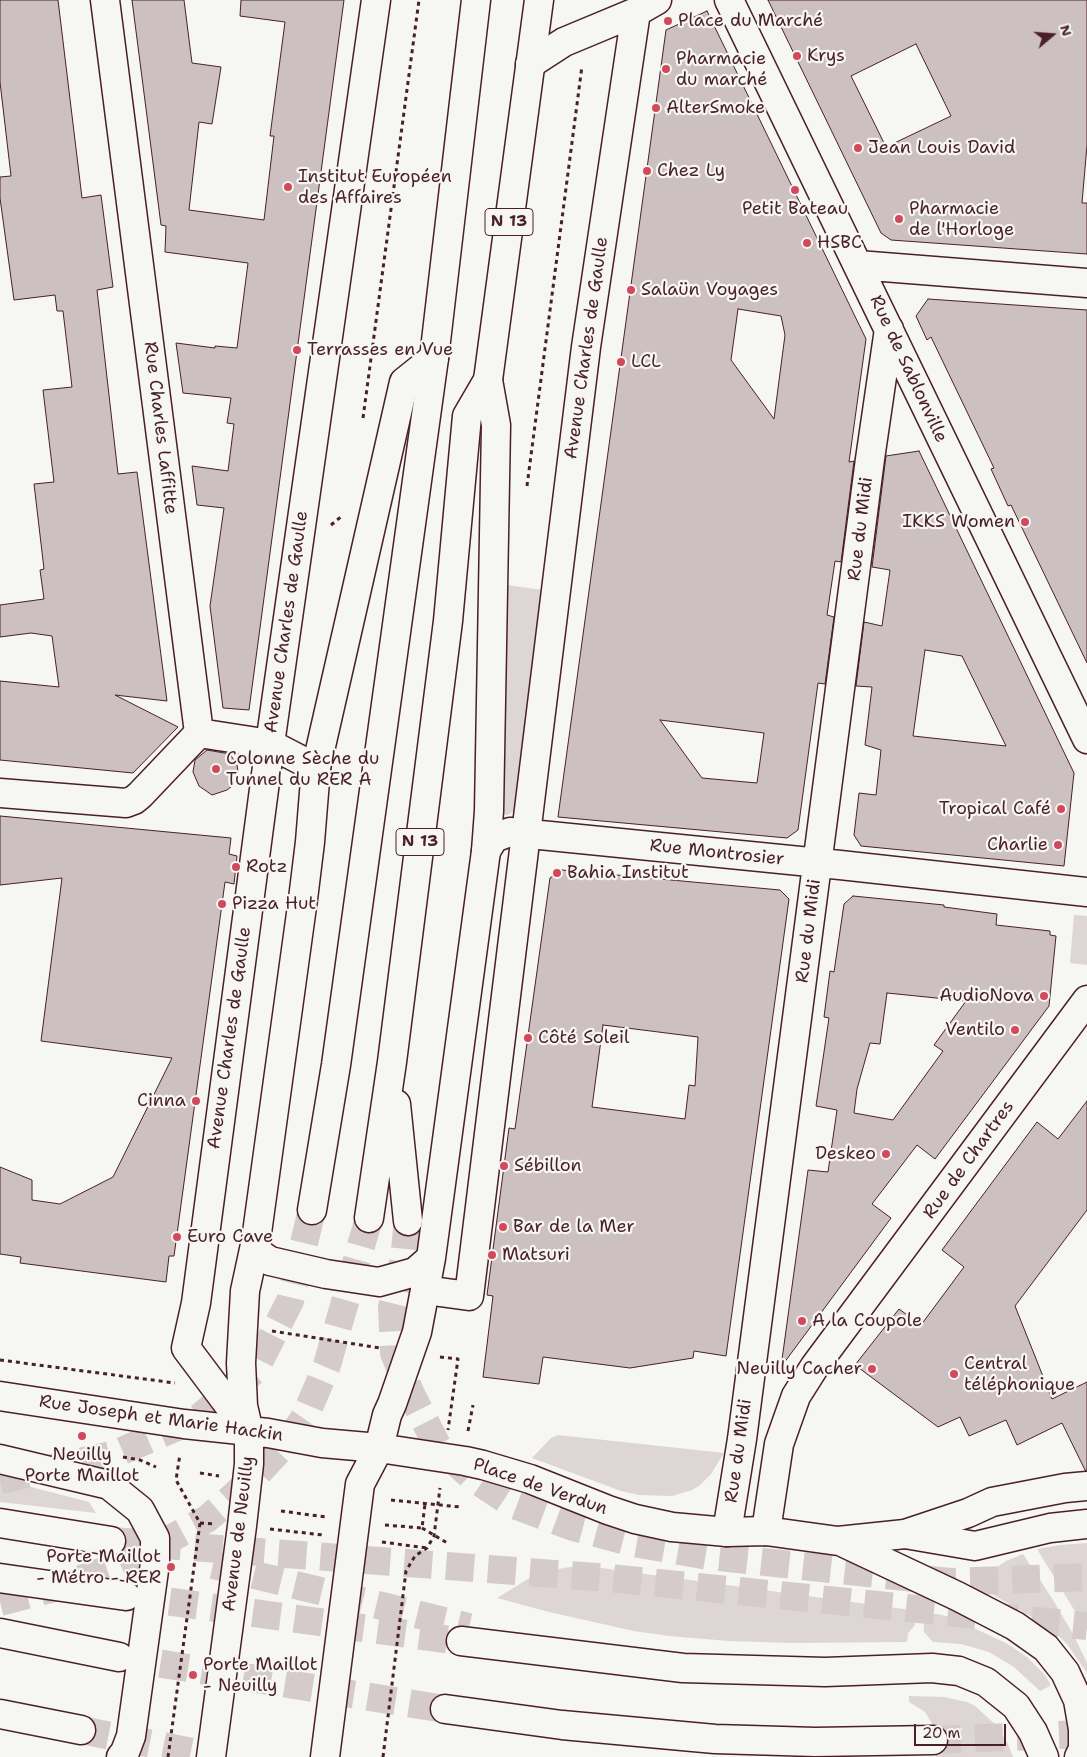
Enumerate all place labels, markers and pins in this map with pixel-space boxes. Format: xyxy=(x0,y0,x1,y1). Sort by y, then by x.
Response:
place label: Place du Marché xyxy=(678,10,823,32)
marker: Place du Marché xyxy=(662,15,674,27)
place label: Krys xyxy=(807,45,845,67)
place label: Pharmacie du marché xyxy=(676,48,767,90)
marker: Krys xyxy=(791,50,803,62)
marker: Pharmacie du marché xyxy=(660,63,672,75)
place label: AlterSmoke xyxy=(666,97,765,119)
marker: AlterSmoke xyxy=(650,102,662,114)
place label: Jean Louis David xyxy=(868,137,1015,159)
marker: Jean Louis David xyxy=(852,142,864,154)
place label: Chez Ly xyxy=(657,160,725,182)
marker: Chez Ly xyxy=(641,165,653,177)
place label: Institut Européen des Affaires xyxy=(298,166,452,208)
marker: Institut Européen des Affaires xyxy=(282,181,294,193)
marker: Petit Bateau xyxy=(789,184,801,196)
place label: Petit Bateau xyxy=(742,198,848,220)
place label: Pharmacie de l'Horloge xyxy=(909,198,1014,240)
marker: Pharmacie de l'Horloge xyxy=(893,213,905,225)
place label: HSBC xyxy=(817,232,862,254)
marker: HSBC xyxy=(801,237,813,249)
place label: Salaün Voyages xyxy=(641,279,778,301)
marker: Salaün Voyages xyxy=(625,284,637,296)
place label: Terrasses en Vue xyxy=(307,339,453,361)
marker: Terrasses en Vue xyxy=(291,344,303,356)
place label: LCL xyxy=(631,351,661,373)
marker: LCL xyxy=(615,356,627,368)
place label: IKKS Women xyxy=(902,511,1015,533)
marker: IKKS Women xyxy=(1019,516,1031,528)
place label: Colonne Sèche du Tunnel du RER A xyxy=(226,748,379,791)
marker: Colonne Sèche du Tunnel du RER A xyxy=(210,763,222,775)
place label: Tropical Café xyxy=(939,798,1051,820)
marker: Tropical Café xyxy=(1055,803,1067,815)
place label: Charlie xyxy=(987,834,1048,856)
marker: Charlie xyxy=(1052,839,1064,851)
place label: Rotz xyxy=(246,856,287,878)
marker: Rotz xyxy=(230,861,242,873)
place label: Bahia Institut xyxy=(567,862,689,884)
marker: Bahia Institut xyxy=(551,867,563,879)
place label: Pizza Hut xyxy=(232,893,316,915)
marker: Pizza Hut xyxy=(216,898,228,910)
place label: AudioNova xyxy=(939,985,1034,1007)
marker: AudioNova xyxy=(1038,990,1050,1002)
place label: Ventilo xyxy=(945,1019,1005,1041)
marker: Ventilo xyxy=(1009,1024,1021,1036)
place label: Côté Soleil xyxy=(538,1027,629,1049)
marker: Côté Soleil xyxy=(522,1032,534,1044)
place label: Cinna xyxy=(137,1090,186,1112)
marker: Cinna xyxy=(190,1095,202,1107)
place label: Deskeo xyxy=(815,1143,876,1165)
marker: Deskeo xyxy=(880,1148,892,1160)
place label: Sébillon xyxy=(514,1155,582,1177)
marker: Sébillon xyxy=(498,1160,510,1172)
place label: Bar de la Mer xyxy=(513,1216,635,1238)
marker: Bar de la Mer xyxy=(497,1221,509,1233)
place label: Euro Cave xyxy=(187,1226,273,1248)
marker: Euro Cave xyxy=(171,1231,183,1243)
place label: Matsuri xyxy=(502,1244,570,1266)
marker: Matsuri xyxy=(486,1249,498,1261)
place label: A la Coupole xyxy=(812,1310,922,1332)
marker: A la Coupole xyxy=(796,1315,808,1327)
place label: Central téléphonique xyxy=(964,1353,1075,1396)
place label: Neuilly Cacher xyxy=(736,1358,862,1380)
marker: Neuilly Cacher xyxy=(866,1363,878,1375)
marker: Central téléphonique xyxy=(948,1368,960,1380)
marker: Neuilly Porte Maillot xyxy=(76,1430,88,1442)
place label: Neuilly Porte Maillot xyxy=(25,1444,139,1486)
place label: Porte Maillot - Métro - RER xyxy=(36,1546,161,1588)
marker: Porte Maillot - Métro - RER xyxy=(165,1561,177,1573)
place label: Porte Maillot - Neuilly xyxy=(203,1654,318,1696)
marker: Porte Maillot - Neuilly xyxy=(187,1669,199,1681)

